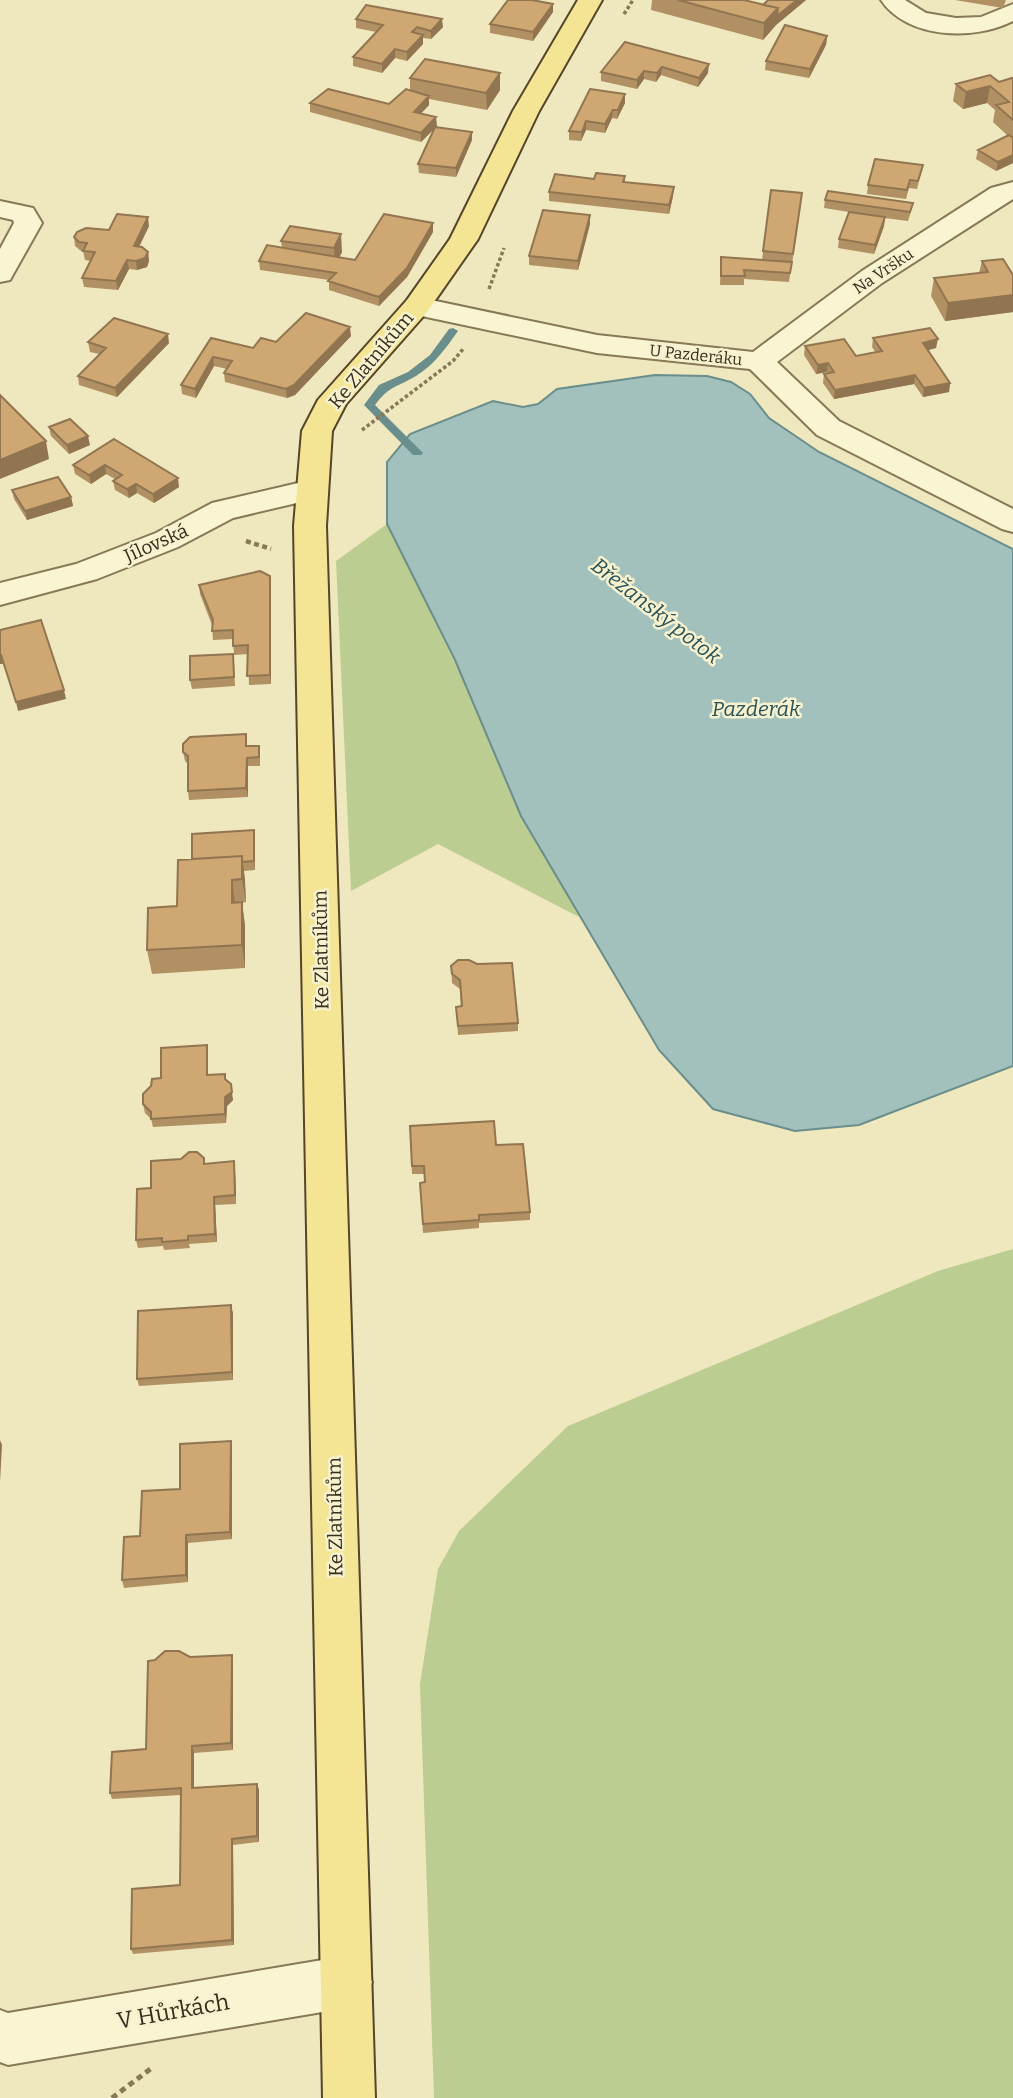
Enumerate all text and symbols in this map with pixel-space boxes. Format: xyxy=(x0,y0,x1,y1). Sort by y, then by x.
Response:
street label: Na Vršku xyxy=(849,244,917,298)
street label: Ke Zlatníkům xyxy=(324,307,418,413)
street label: U Pazderáku xyxy=(649,341,743,369)
street label: Jílovská xyxy=(120,519,192,568)
water label: Břežanský potok xyxy=(586,552,726,670)
water label: Pazderák xyxy=(712,696,801,722)
street label: Ke Zlatníkům xyxy=(308,890,334,1010)
street label: Ke Zlatníkům xyxy=(322,1457,348,1577)
street label: V Hůrkách xyxy=(115,1987,231,2035)

